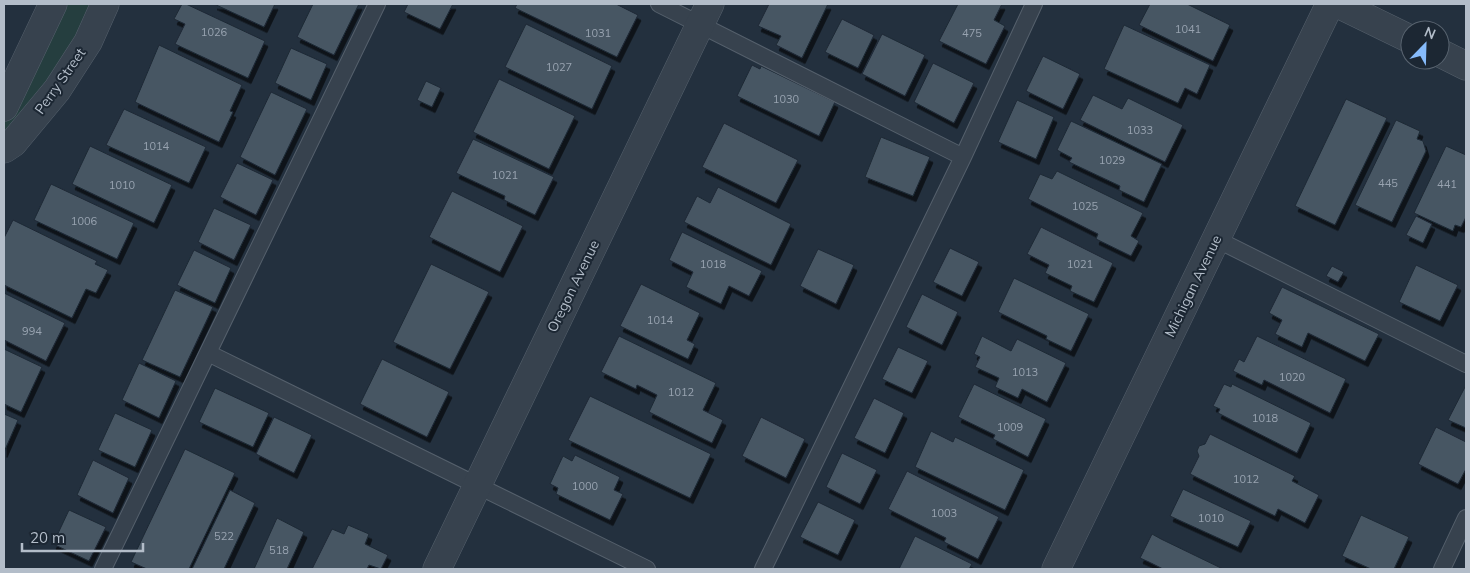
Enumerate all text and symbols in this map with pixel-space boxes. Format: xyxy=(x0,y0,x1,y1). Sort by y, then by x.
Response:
north arrow xyxy=(1400,20,1450,70)
house number: 1041 xyxy=(1175,22,1201,36)
text: N xyxy=(1422,23,1438,43)
house number: 1026 xyxy=(201,25,228,39)
house number: 1031 xyxy=(585,26,611,40)
house number: 475 xyxy=(962,26,982,40)
street label: Perry Street xyxy=(31,44,89,118)
house number: 1027 xyxy=(546,60,572,74)
house number: 1030 xyxy=(773,92,800,106)
house number: 1033 xyxy=(1127,123,1153,137)
house number: 1014 xyxy=(143,139,170,153)
house number: 1029 xyxy=(1099,153,1125,167)
house number: 1021 xyxy=(492,168,518,182)
house number: 445 xyxy=(1378,176,1398,190)
house number: 441 xyxy=(1437,177,1457,191)
house number: 1010 xyxy=(109,178,136,192)
house number: 1025 xyxy=(1072,199,1099,213)
house number: 1006 xyxy=(71,214,98,228)
street label: Michigan Avenue xyxy=(1161,232,1225,340)
street label: Oregon Avenue xyxy=(543,237,603,335)
house number: 1018 xyxy=(700,257,727,271)
house number: 1021 xyxy=(1067,257,1093,271)
house number: 1014 xyxy=(647,313,674,327)
house number: 994 xyxy=(22,324,42,338)
house number: 1013 xyxy=(1012,365,1038,379)
house number: 1020 xyxy=(1279,370,1306,384)
house number: 1012 xyxy=(668,385,695,399)
house number: 1018 xyxy=(1252,411,1279,425)
house number: 1009 xyxy=(997,420,1023,434)
house number: 1012 xyxy=(1233,472,1260,486)
house number: 1000 xyxy=(572,479,599,493)
house number: 1003 xyxy=(931,506,957,520)
house number: 1010 xyxy=(1198,511,1225,525)
scale bar xyxy=(22,520,144,552)
text: 20 m xyxy=(30,528,65,547)
house number: 522 xyxy=(214,529,234,543)
house number: 518 xyxy=(269,543,289,557)

